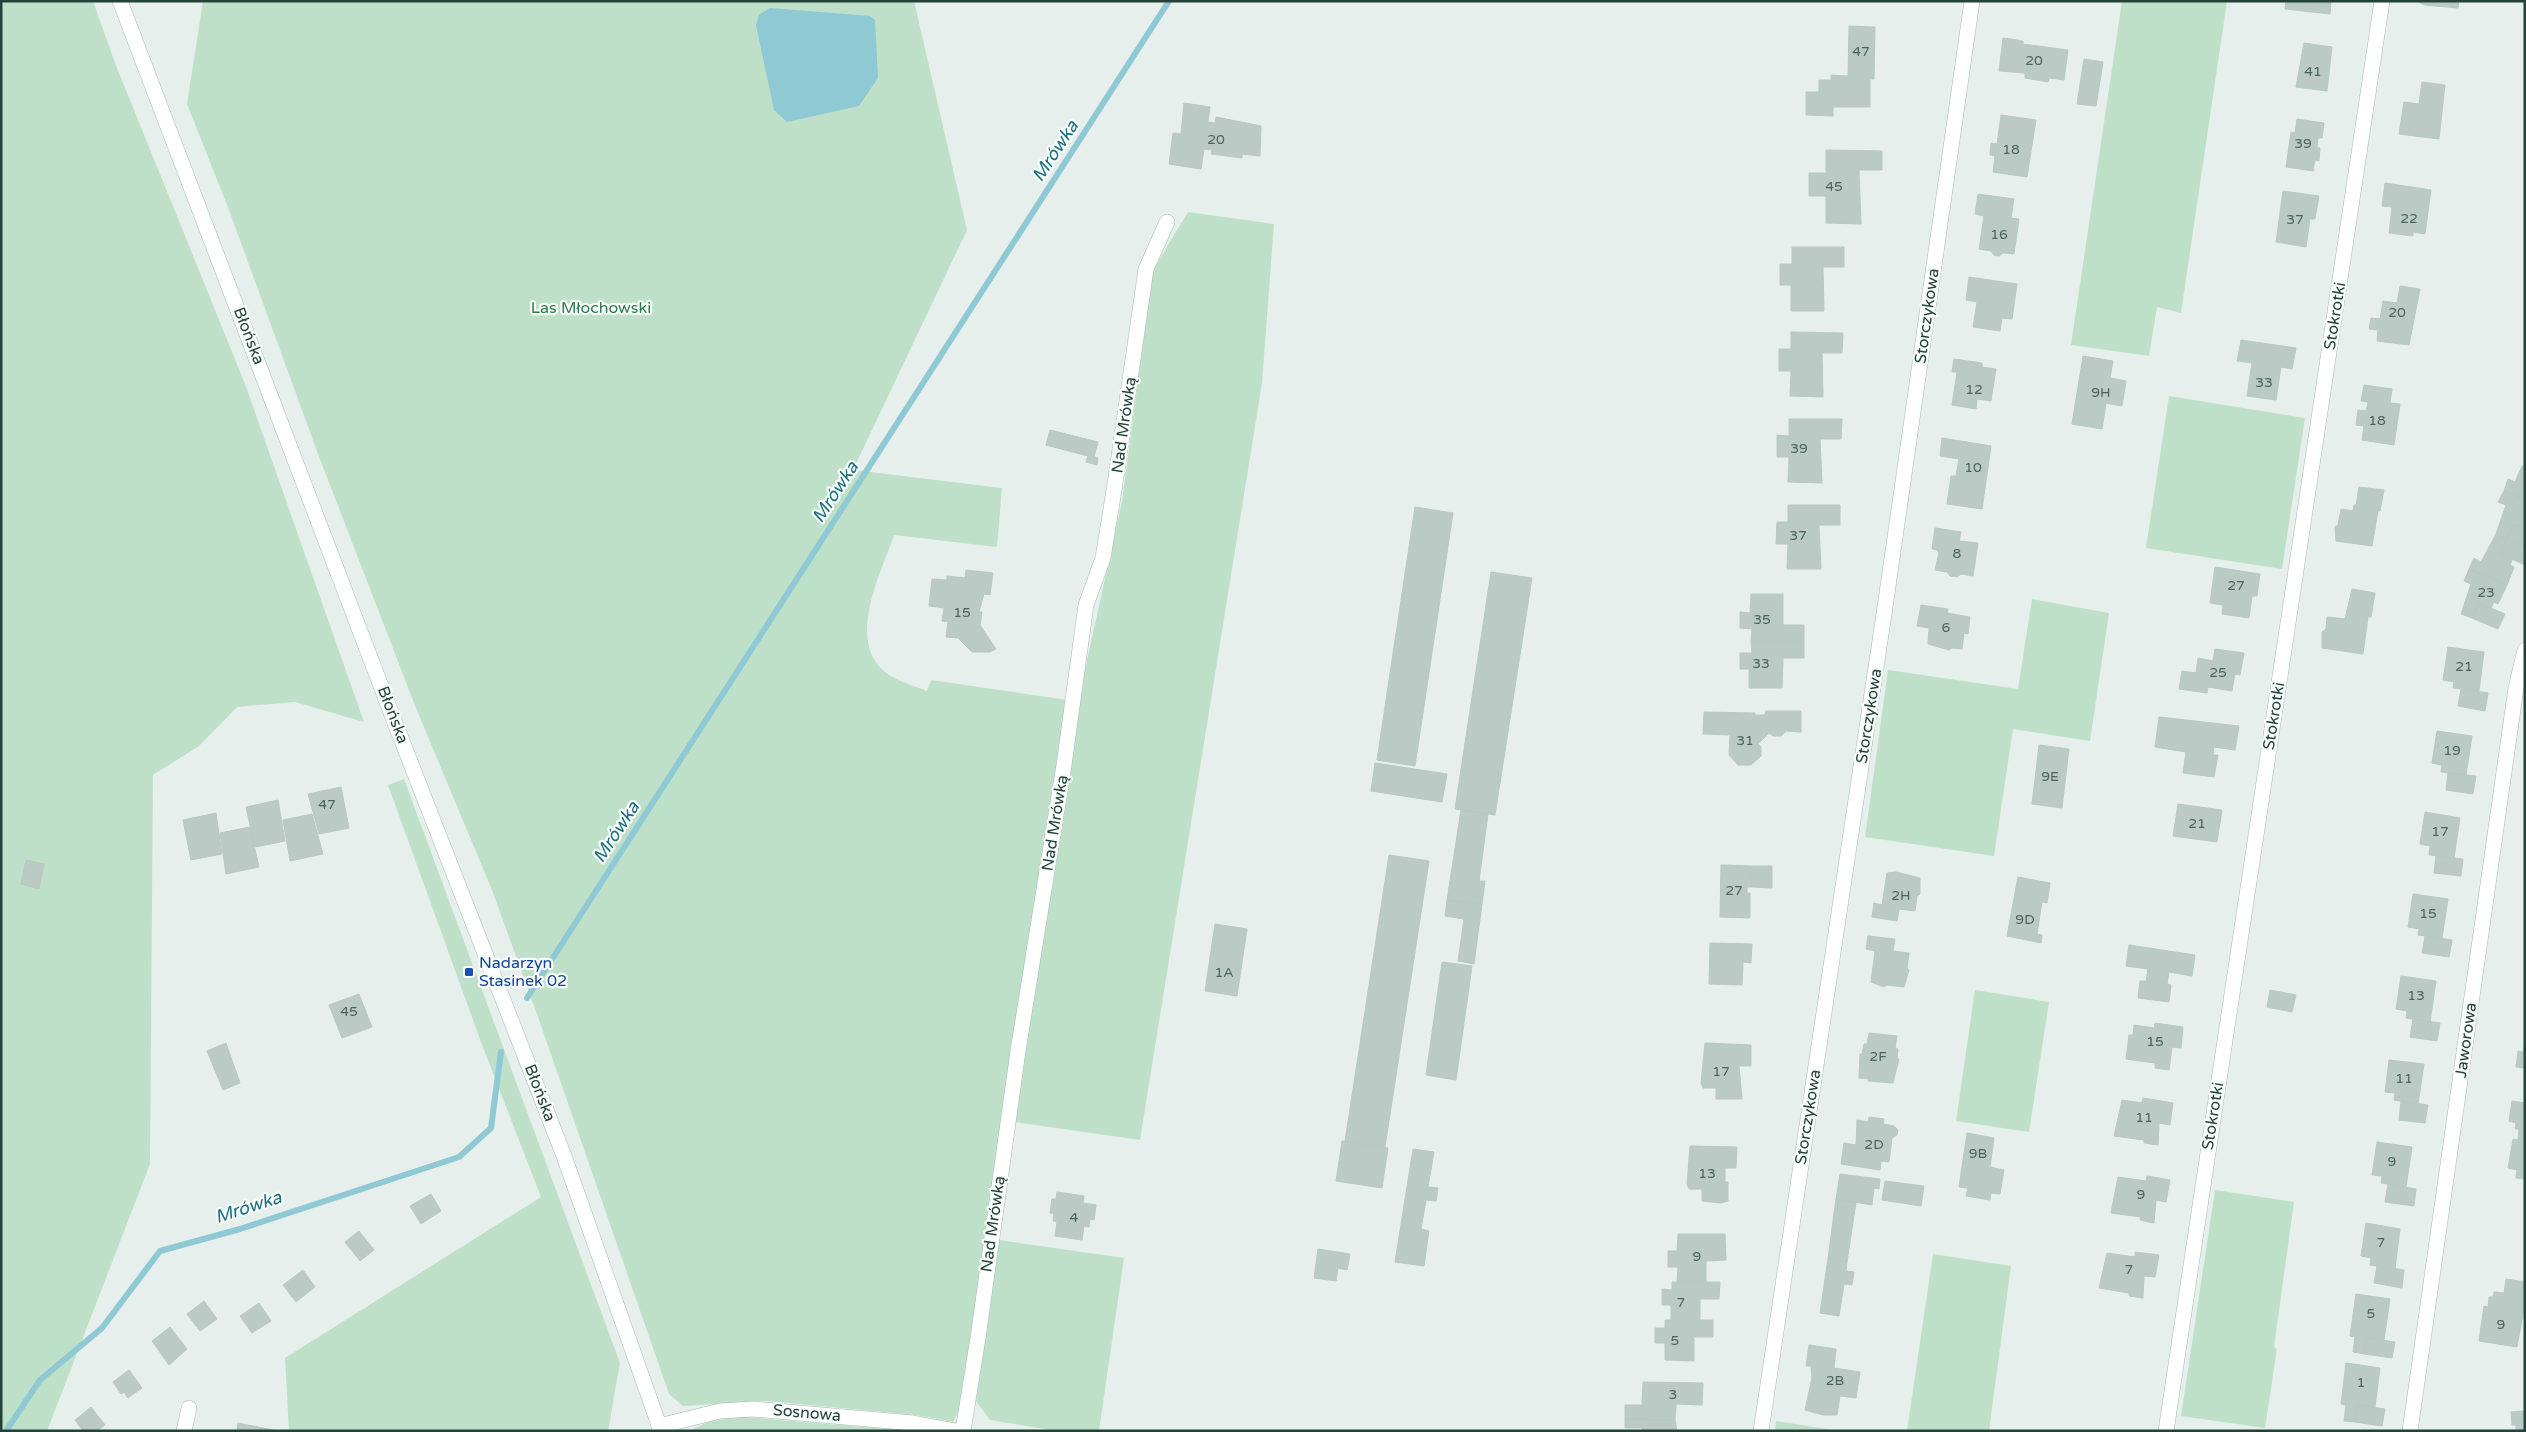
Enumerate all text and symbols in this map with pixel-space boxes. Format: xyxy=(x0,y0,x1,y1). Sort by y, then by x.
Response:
house number: 47 xyxy=(1852,43,1870,60)
house number: 20 xyxy=(2025,52,2043,69)
house number: 41 xyxy=(2304,63,2322,80)
water label: Mrówka xyxy=(1027,115,1083,186)
house number: 20 xyxy=(1207,131,1225,148)
house number: 39 xyxy=(2294,135,2312,152)
house number: 18 xyxy=(2002,141,2020,158)
house number: 45 xyxy=(1825,178,1843,195)
house number: 22 xyxy=(2400,210,2418,227)
house number: 37 xyxy=(2286,211,2304,228)
house number: 16 xyxy=(1990,226,2008,243)
street label: Storczykowa xyxy=(1910,267,1944,365)
street label: Stokrotki xyxy=(2320,281,2350,351)
park label: Las Młochowski xyxy=(531,298,651,318)
street label: Błońska xyxy=(229,304,269,368)
house number: 20 xyxy=(2388,304,2406,321)
house number: 33 xyxy=(2255,374,2273,391)
street label: Nad Mrówką xyxy=(1107,376,1141,474)
house number: 12 xyxy=(1965,381,1983,398)
house number: 9H xyxy=(2091,384,2111,401)
house number: 18 xyxy=(2368,412,2386,429)
house number: 39 xyxy=(1790,440,1808,457)
water label: Mrówka xyxy=(807,456,863,527)
house number: 10 xyxy=(1964,459,1982,476)
house number: 37 xyxy=(1789,527,1807,544)
house number: 8 xyxy=(1953,545,1962,562)
house number: 27 xyxy=(2227,577,2245,594)
house number: 23 xyxy=(2477,584,2495,601)
house number: 15 xyxy=(953,604,971,621)
house number: 35 xyxy=(1753,611,1771,628)
house number: 6 xyxy=(1942,619,1951,636)
house number: 33 xyxy=(1752,655,1770,672)
house number: 21 xyxy=(2455,658,2473,675)
house number: 25 xyxy=(2209,664,2227,681)
street label: Storczykowa xyxy=(1852,667,1886,765)
street label: Stokrotki xyxy=(2259,681,2289,751)
street label: Błońska xyxy=(373,683,413,747)
house number: 31 xyxy=(1736,732,1754,749)
house number: 19 xyxy=(2443,742,2461,759)
house number: 9E xyxy=(2041,768,2059,785)
street label: Nad Mrówką xyxy=(1038,774,1072,872)
house number: 47 xyxy=(318,796,336,813)
water label: Mrówka xyxy=(588,796,644,867)
house number: 21 xyxy=(2188,815,2206,832)
house number: 17 xyxy=(2431,823,2449,840)
house number: 27 xyxy=(1725,882,1743,899)
house number: 2H xyxy=(1891,887,1911,904)
house number: 15 xyxy=(2419,905,2437,922)
house number: 9D xyxy=(2015,911,2035,928)
place label: Nadarzyn Stasinek 02 xyxy=(479,953,567,991)
house number: 1A xyxy=(1214,964,1234,981)
marker: Nadarzyn Stasinek 02 xyxy=(463,966,475,978)
house number: 13 xyxy=(2407,987,2425,1004)
street label: Jaworowa xyxy=(2451,1001,2481,1079)
house number: 45 xyxy=(340,1003,358,1020)
house number: 15 xyxy=(2146,1033,2164,1050)
house number: 2F xyxy=(1869,1048,1887,1065)
street label: Błońska xyxy=(520,1061,560,1125)
house number: 17 xyxy=(1712,1063,1730,1080)
street label: Storczykowa xyxy=(1791,1068,1825,1166)
house number: 11 xyxy=(2395,1070,2413,1087)
street label: Stokrotki xyxy=(2198,1081,2228,1151)
house number: 11 xyxy=(2135,1109,2153,1126)
house number: 2D xyxy=(1864,1136,1884,1153)
house number: 9B xyxy=(1969,1145,1987,1162)
house number: 9 xyxy=(2388,1153,2396,1170)
house number: 13 xyxy=(1698,1165,1716,1182)
street label: Nad Mrówką xyxy=(976,1175,1010,1273)
water label: Mrówka xyxy=(212,1186,285,1228)
house number: 9 xyxy=(2137,1186,2145,1203)
house number: 4 xyxy=(1070,1209,1079,1226)
house number: 7 xyxy=(2377,1234,2385,1251)
house number: 9 xyxy=(1693,1248,1701,1265)
house number: 7 xyxy=(2125,1261,2133,1278)
house number: 7 xyxy=(1677,1294,1685,1311)
house number: 5 xyxy=(2367,1305,2375,1322)
house number: 9 xyxy=(2497,1316,2505,1333)
house number: 5 xyxy=(1671,1332,1679,1349)
house number: 2B xyxy=(1826,1372,1844,1389)
house number: 1 xyxy=(2357,1374,2365,1391)
house number: 3 xyxy=(1669,1386,1677,1403)
street label: Sosnowa xyxy=(772,1400,842,1426)

